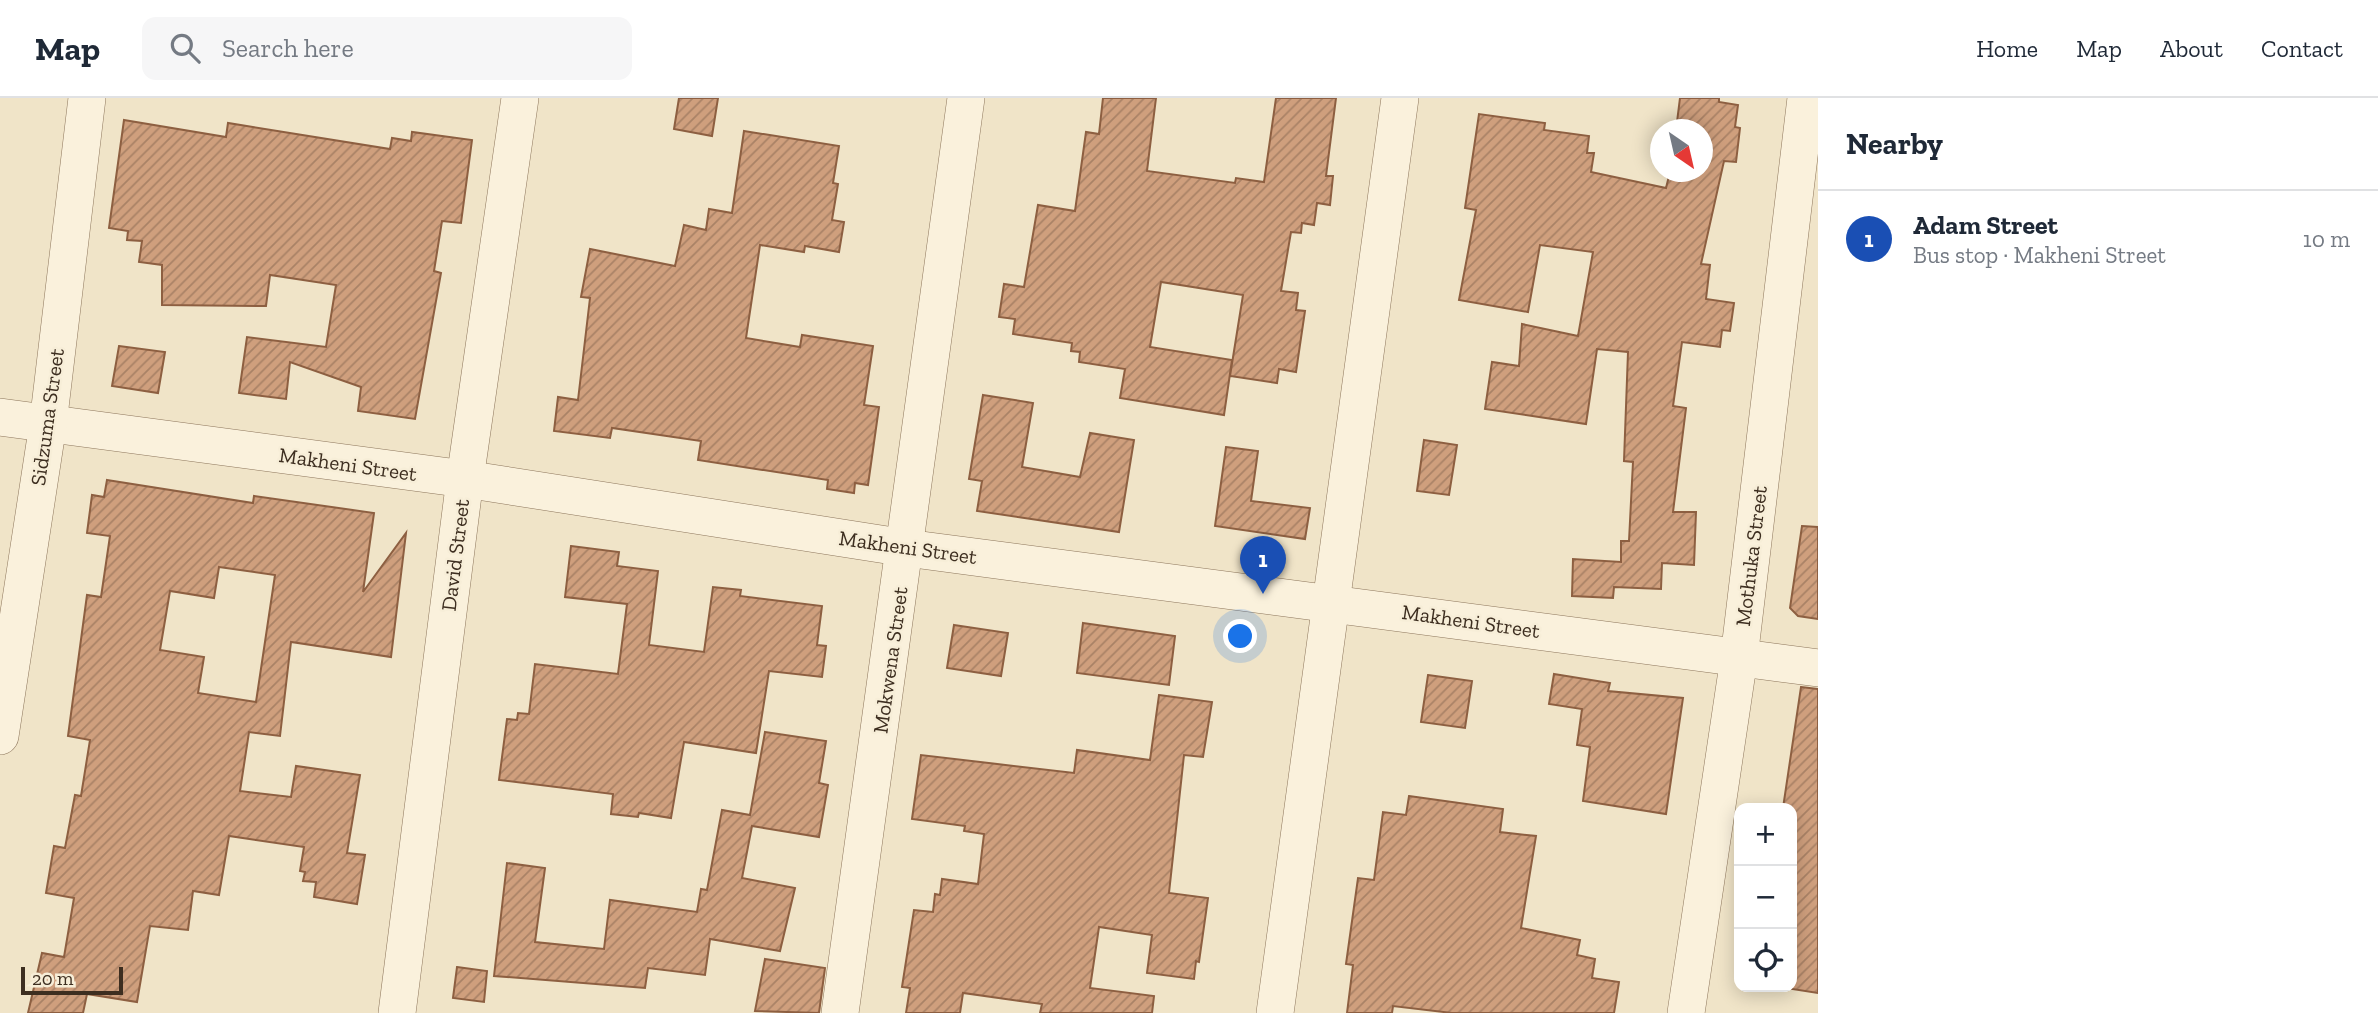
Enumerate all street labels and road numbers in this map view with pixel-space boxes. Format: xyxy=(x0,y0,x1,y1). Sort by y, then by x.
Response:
street label: Sidzuma Street xyxy=(25,346,69,487)
street label: Makheni Street xyxy=(277,442,419,486)
street label: Mothuka Street xyxy=(1730,484,1772,628)
street label: David Street xyxy=(436,497,474,612)
street label: Makheni Street xyxy=(837,525,979,569)
street label: Mokwena Street xyxy=(867,585,913,735)
street label: Makheni Street xyxy=(1400,599,1542,643)

